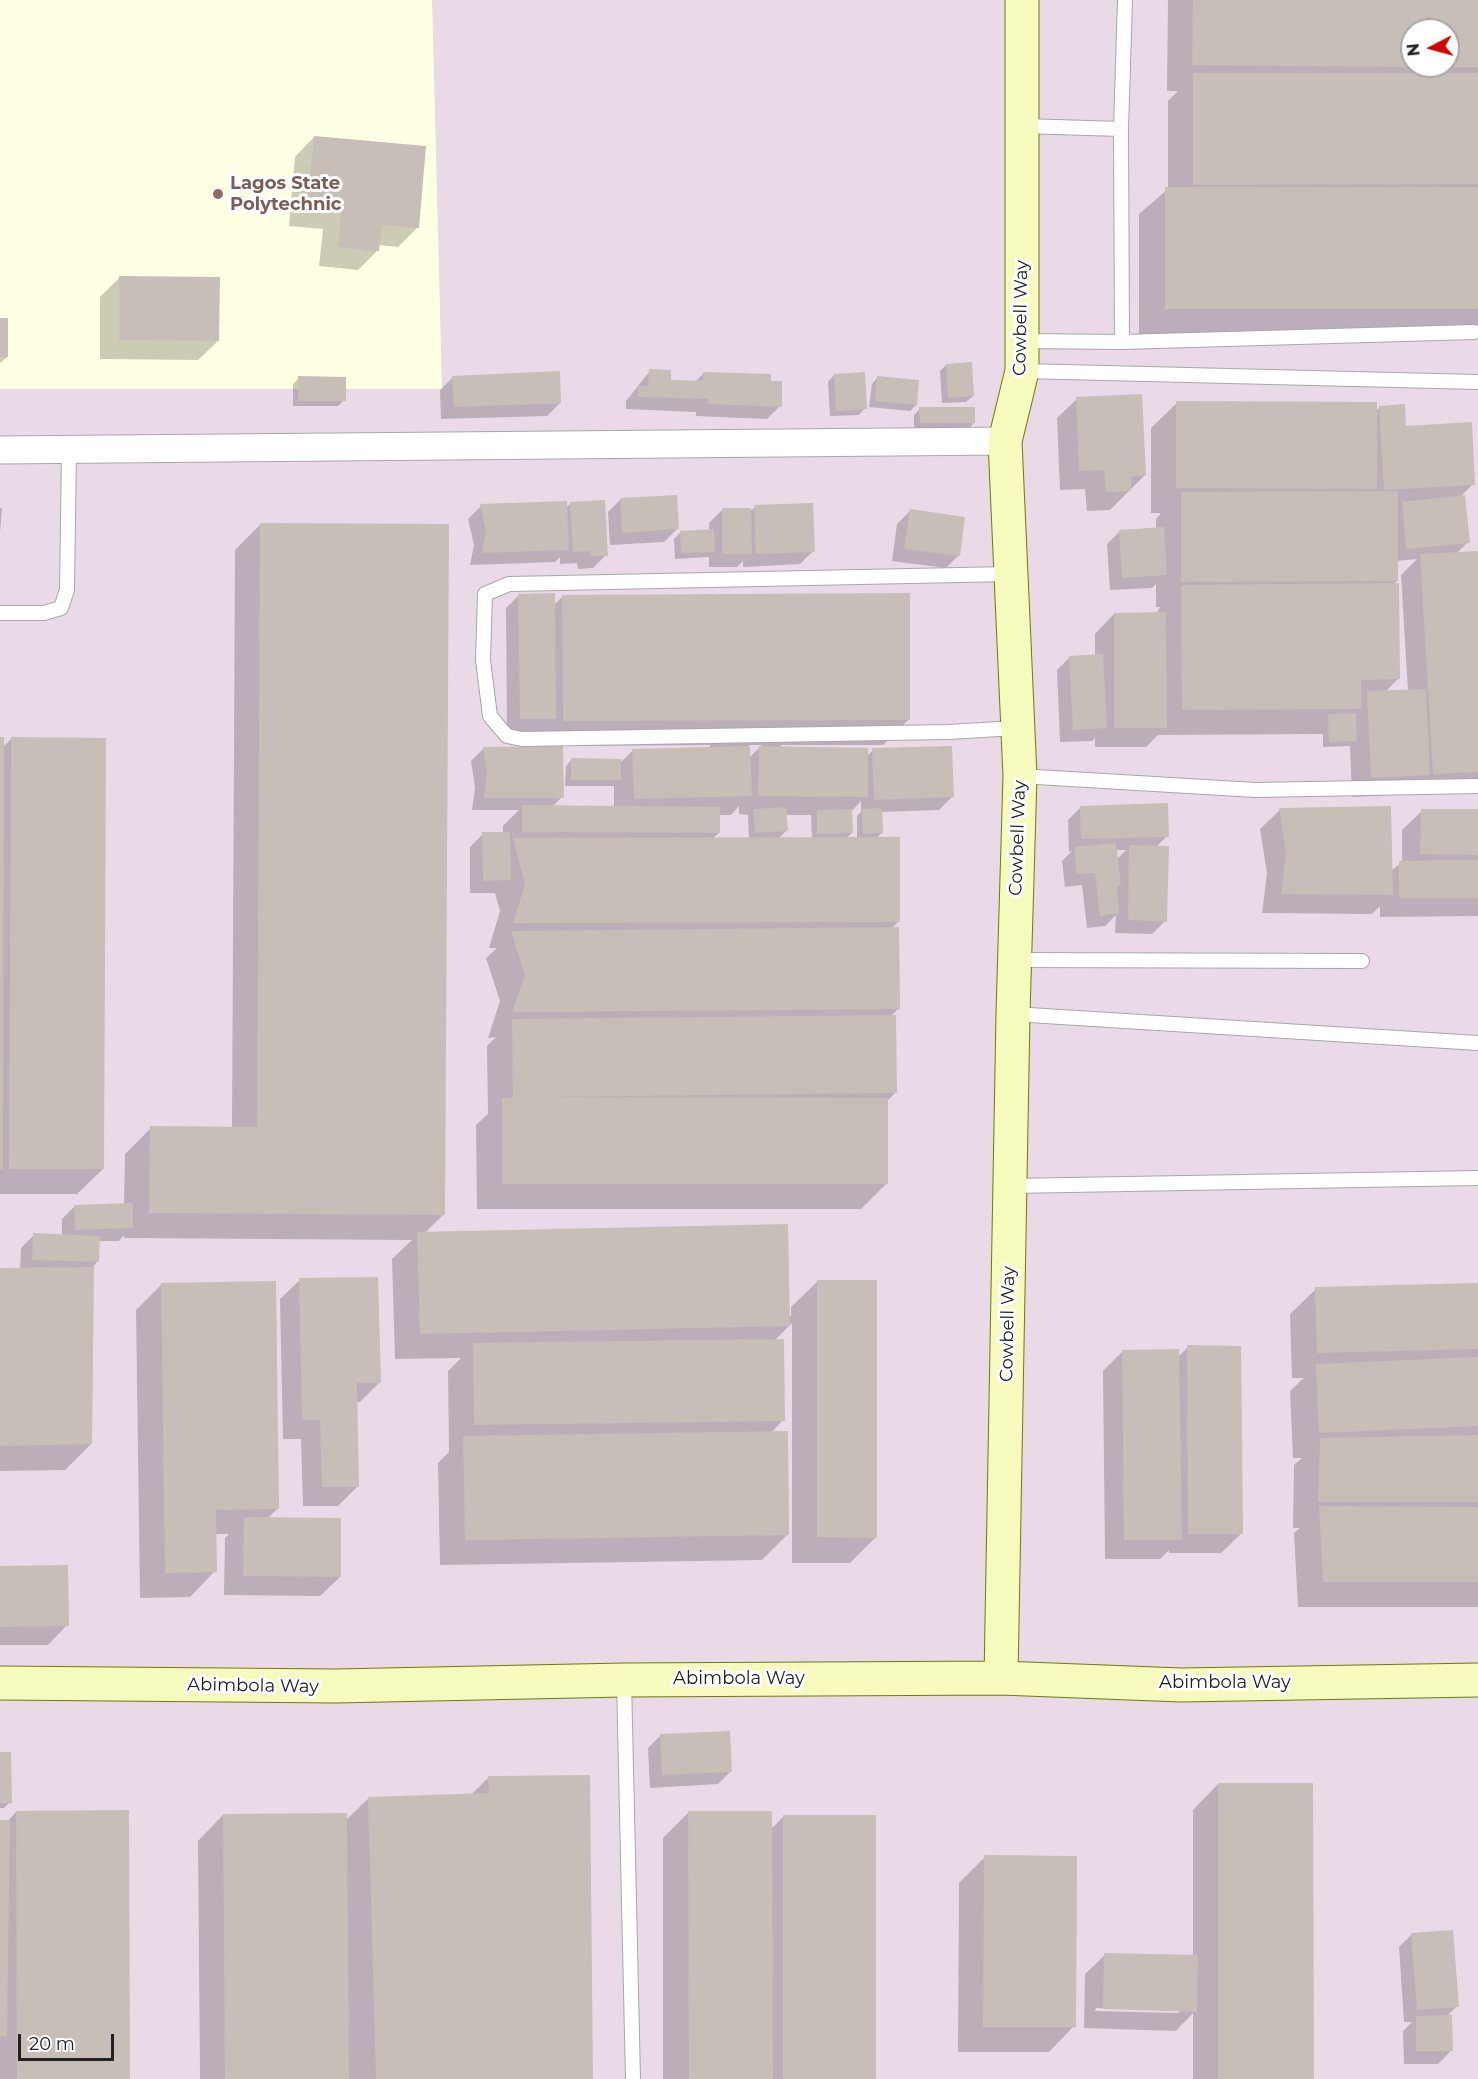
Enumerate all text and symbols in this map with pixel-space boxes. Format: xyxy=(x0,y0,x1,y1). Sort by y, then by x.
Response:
north arrow xyxy=(1400,18,1460,78)
text: N xyxy=(1403,42,1424,57)
place label: Lagos State Polytechnic xyxy=(230,173,341,216)
marker: Lagos State Polytechnic xyxy=(211,187,225,201)
street label: Cowbell Way xyxy=(1009,260,1033,376)
street label: Cowbell Way xyxy=(1005,780,1031,896)
street label: Cowbell Way xyxy=(996,1266,1020,1382)
street label: Abimbola Way xyxy=(673,1668,805,1690)
street label: Abimbola Way xyxy=(1159,1672,1291,1694)
street label: Abimbola Way xyxy=(187,1674,319,1698)
scale bar xyxy=(21,2022,117,2060)
text: 20 m xyxy=(29,2033,75,2055)

